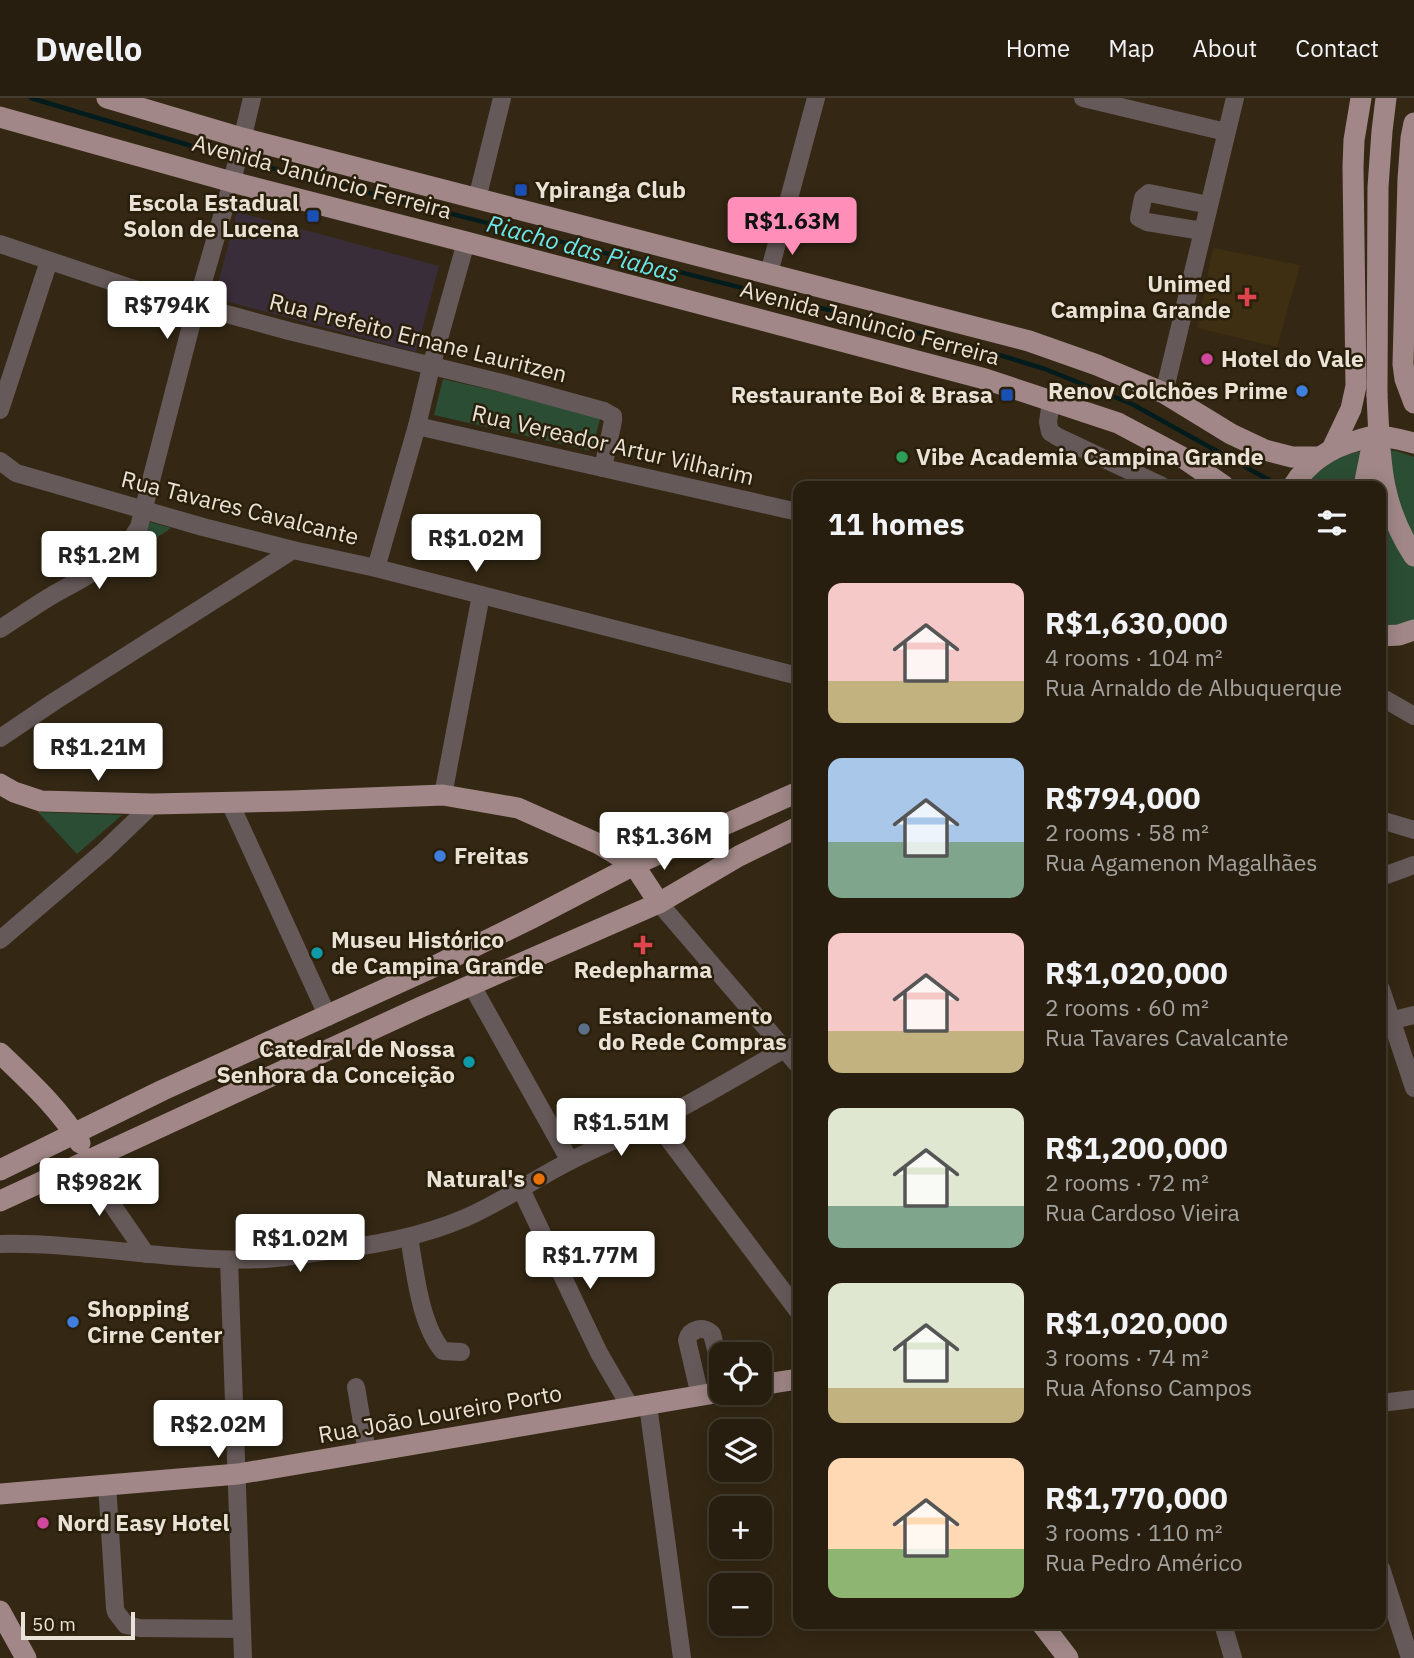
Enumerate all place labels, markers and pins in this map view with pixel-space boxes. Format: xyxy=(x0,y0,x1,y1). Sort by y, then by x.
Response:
place label: Ypiranga Club xyxy=(535,174,686,204)
marker: Ypiranga Club xyxy=(513,182,529,198)
place label: Escola Estadual Solon de Lucena xyxy=(123,187,299,243)
pin: R$1.63M xyxy=(727,198,857,257)
marker: Escola Estadual Solon de Lucena xyxy=(305,208,321,224)
place label: Unimed Campina Grande xyxy=(1050,268,1231,324)
pin: R$794K xyxy=(110,282,224,341)
marker: Unimed Campina Grande xyxy=(1237,287,1257,307)
place label: Hotel do Vale xyxy=(1221,343,1364,373)
marker: Hotel do Vale xyxy=(1199,351,1215,367)
place label: Renov Colchões Prime xyxy=(1048,375,1288,405)
place label: Restaurante Boi & Brasa xyxy=(731,379,993,409)
marker: Renov Colchões Prime xyxy=(1294,383,1310,399)
marker: Restaurante Boi & Brasa xyxy=(999,387,1015,403)
place label: Vibe Academia Campina Grande xyxy=(916,441,1264,471)
marker: Vibe Academia Campina Grande xyxy=(894,449,910,465)
pin: R$1.02M xyxy=(411,514,541,574)
pin: R$1.2M xyxy=(42,532,156,591)
pin: R$1.21M xyxy=(33,724,163,783)
pin: R$1.36M xyxy=(599,812,729,872)
place label: Freitas xyxy=(454,840,529,870)
marker: Freitas xyxy=(432,848,448,864)
place label: Museu Histórico de Campina Grande xyxy=(331,924,544,980)
marker: Redepharma xyxy=(635,937,651,953)
marker: Museu Histórico de Campina Grande xyxy=(309,945,325,961)
place label: Redepharma xyxy=(574,954,712,984)
place label: Estacionamento do Rede Compras xyxy=(598,1000,787,1056)
marker: Estacionamento do Rede Compras xyxy=(576,1021,592,1037)
place label: Catedral de Nossa Senhora da Conceição xyxy=(216,1033,455,1089)
marker: Catedral de Nossa Senhora da Conceição xyxy=(461,1054,477,1070)
pin: R$1.51M xyxy=(556,1098,686,1158)
pin: R$982K xyxy=(42,1158,156,1218)
place label: Natural's xyxy=(426,1163,525,1193)
marker: Natural's xyxy=(531,1171,547,1187)
pin: R$1.02M xyxy=(235,1214,365,1274)
pin: R$1.77M xyxy=(525,1232,655,1291)
place label: Shopping Cirne Center xyxy=(87,1293,222,1349)
marker: Shopping Cirne Center xyxy=(65,1314,81,1330)
pin: R$2.02M xyxy=(153,1400,283,1460)
place label: Nord Easy Hotel xyxy=(57,1507,230,1537)
marker: Nord Easy Hotel xyxy=(35,1515,51,1531)

